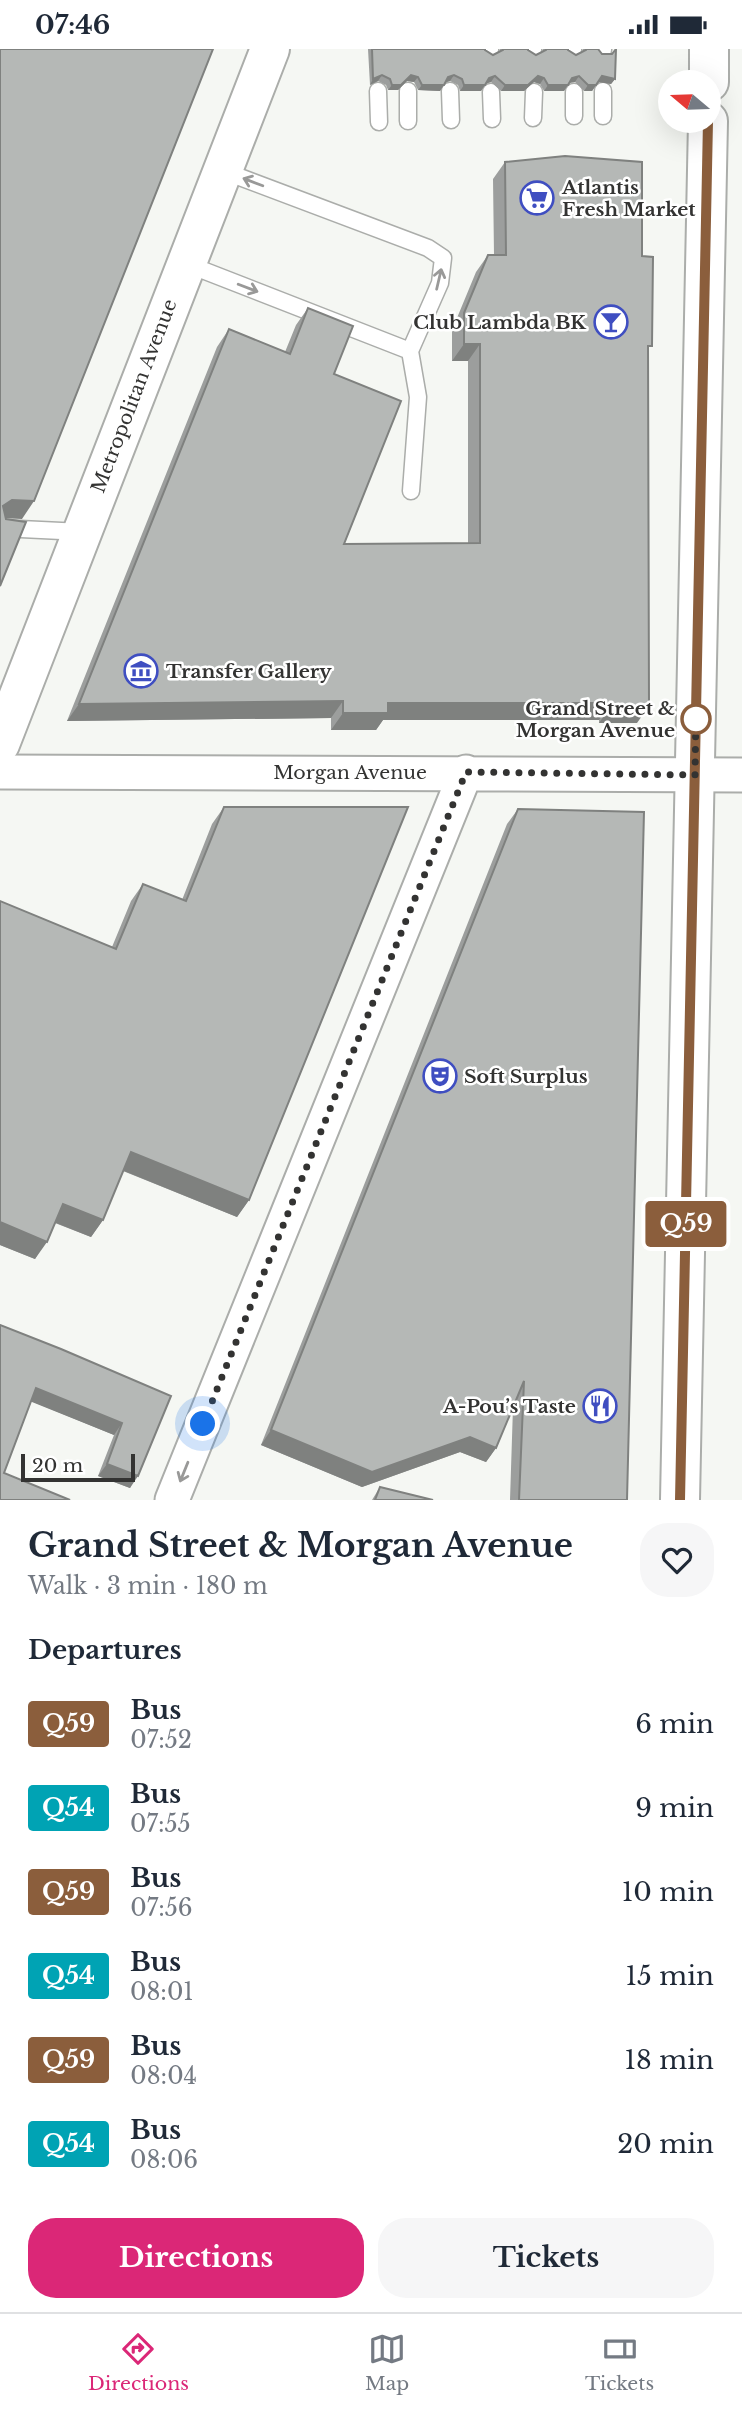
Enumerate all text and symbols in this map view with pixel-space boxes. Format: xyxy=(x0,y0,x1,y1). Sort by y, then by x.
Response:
text: 07:46 xyxy=(35,9,110,41)
north arrow xyxy=(658,70,721,133)
map controls xyxy=(658,70,721,133)
one-way arrow xyxy=(243,174,264,187)
place label: Atlantis Fresh Market xyxy=(561,176,696,221)
supermarket icon: Atlantis Fresh Market xyxy=(518,179,556,217)
one-way arrow xyxy=(433,269,446,291)
one-way arrow xyxy=(237,282,259,295)
street label: Metropolitan Avenue xyxy=(86,296,182,496)
bar icon: Club Lambda BK xyxy=(592,303,630,341)
place label: Club Lambda BK xyxy=(413,311,587,334)
museum icon: Transfer Gallery xyxy=(122,652,160,690)
place label: Transfer Gallery xyxy=(166,660,332,683)
place label: Grand Street & Morgan Avenue xyxy=(516,697,675,742)
marker: Grand Street & Morgan Avenue xyxy=(681,704,711,734)
street label: Morgan Avenue xyxy=(273,761,427,784)
theatre icon: Soft Surplus xyxy=(421,1057,459,1095)
place label: Soft Surplus xyxy=(464,1065,588,1088)
line badge: Q59 xyxy=(646,1201,726,1247)
text: Q59 xyxy=(659,1209,713,1238)
restaurant icon: A-Pou’s Taste xyxy=(581,1387,619,1425)
place label: A-Pou’s Taste xyxy=(442,1395,576,1418)
your location xyxy=(185,1406,220,1441)
scale bar xyxy=(21,1451,135,1483)
text: 20 m xyxy=(32,1454,83,1477)
one-way arrow xyxy=(177,1460,190,1482)
button: heart xyxy=(640,1523,714,1597)
text: Grand Street & Morgan Avenue xyxy=(28,1525,573,1566)
text: Walk · 3 min · 180 m xyxy=(28,1572,268,1600)
text: Departures xyxy=(28,1634,182,1666)
text: Bus xyxy=(130,1694,181,1726)
text: 6 min xyxy=(635,1708,714,1740)
text: Q59 xyxy=(42,1709,95,1738)
text: 07:52 xyxy=(130,1726,192,1754)
text: Bus xyxy=(130,1778,181,1810)
text: 9 min xyxy=(635,1792,714,1824)
text: Q54 xyxy=(42,1793,95,1822)
text: 07:55 xyxy=(130,1810,191,1838)
text: Bus xyxy=(130,1862,181,1894)
text: 10 min xyxy=(622,1876,714,1908)
text: Q59 xyxy=(42,1877,95,1906)
text: 07:56 xyxy=(130,1894,193,1922)
text: Bus xyxy=(130,1946,181,1978)
text: 15 min xyxy=(625,1960,714,1992)
text: Q54 xyxy=(42,1961,95,1990)
text: 08:01 xyxy=(130,1978,194,2006)
text: Bus xyxy=(130,2030,181,2062)
text: 18 min xyxy=(625,2044,714,2076)
text: Q59 xyxy=(42,2045,95,2074)
text: 08:04 xyxy=(130,2062,197,2090)
text: Bus xyxy=(130,2114,181,2146)
text: 20 min xyxy=(617,2128,714,2160)
text: Q54 xyxy=(42,2129,95,2158)
text: 08:06 xyxy=(130,2146,198,2174)
button: Directions xyxy=(28,2218,364,2298)
button: Tickets xyxy=(378,2218,714,2298)
tab: Directions xyxy=(88,2330,189,2395)
tab: Map xyxy=(365,2330,409,2395)
tab: Tickets xyxy=(585,2330,654,2395)

